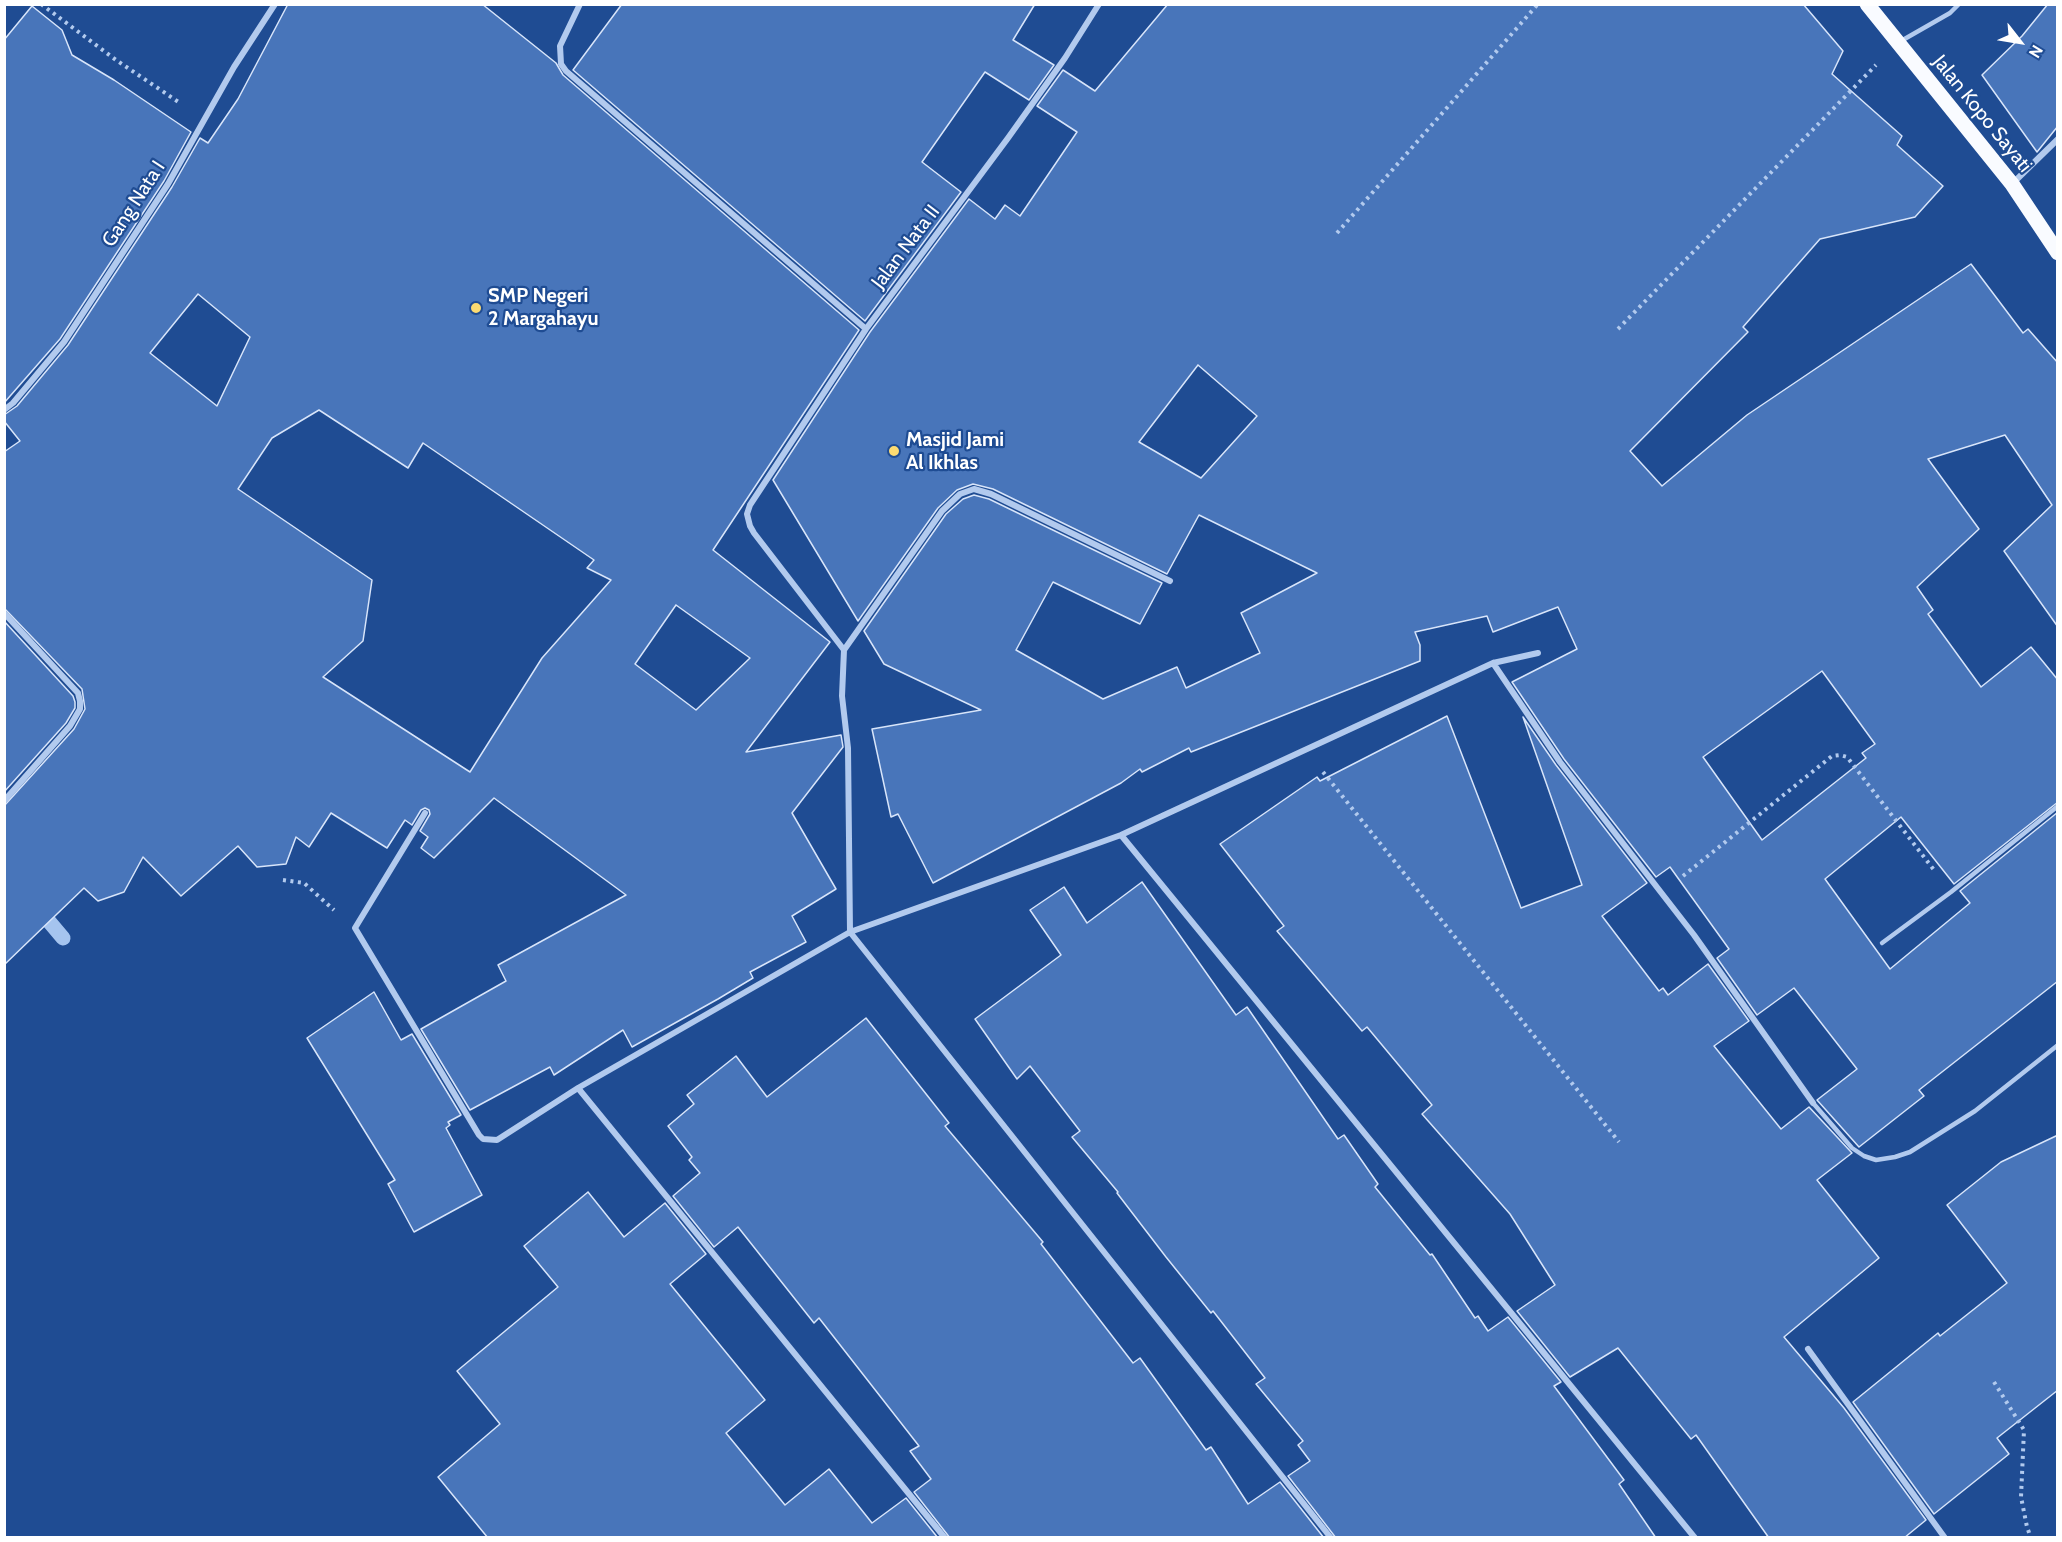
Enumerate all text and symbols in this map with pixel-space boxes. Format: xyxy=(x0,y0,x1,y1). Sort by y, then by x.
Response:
north arrow xyxy=(1990,12,2050,72)
text: N xyxy=(2025,42,2047,61)
street label: Jalan Kopo Sayati xyxy=(1927,50,2037,178)
street label: Gang Nata I xyxy=(97,156,171,252)
street label: Jalan Nata II xyxy=(867,200,945,294)
place label: SMP Negeri 2 Margahayu xyxy=(488,284,598,331)
marker: SMP Negeri 2 Margahayu xyxy=(469,301,483,315)
place label: Masjid Jami Al Ikhlas xyxy=(906,428,1004,475)
marker: Masjid Jami Al Ikhlas xyxy=(887,444,901,458)

